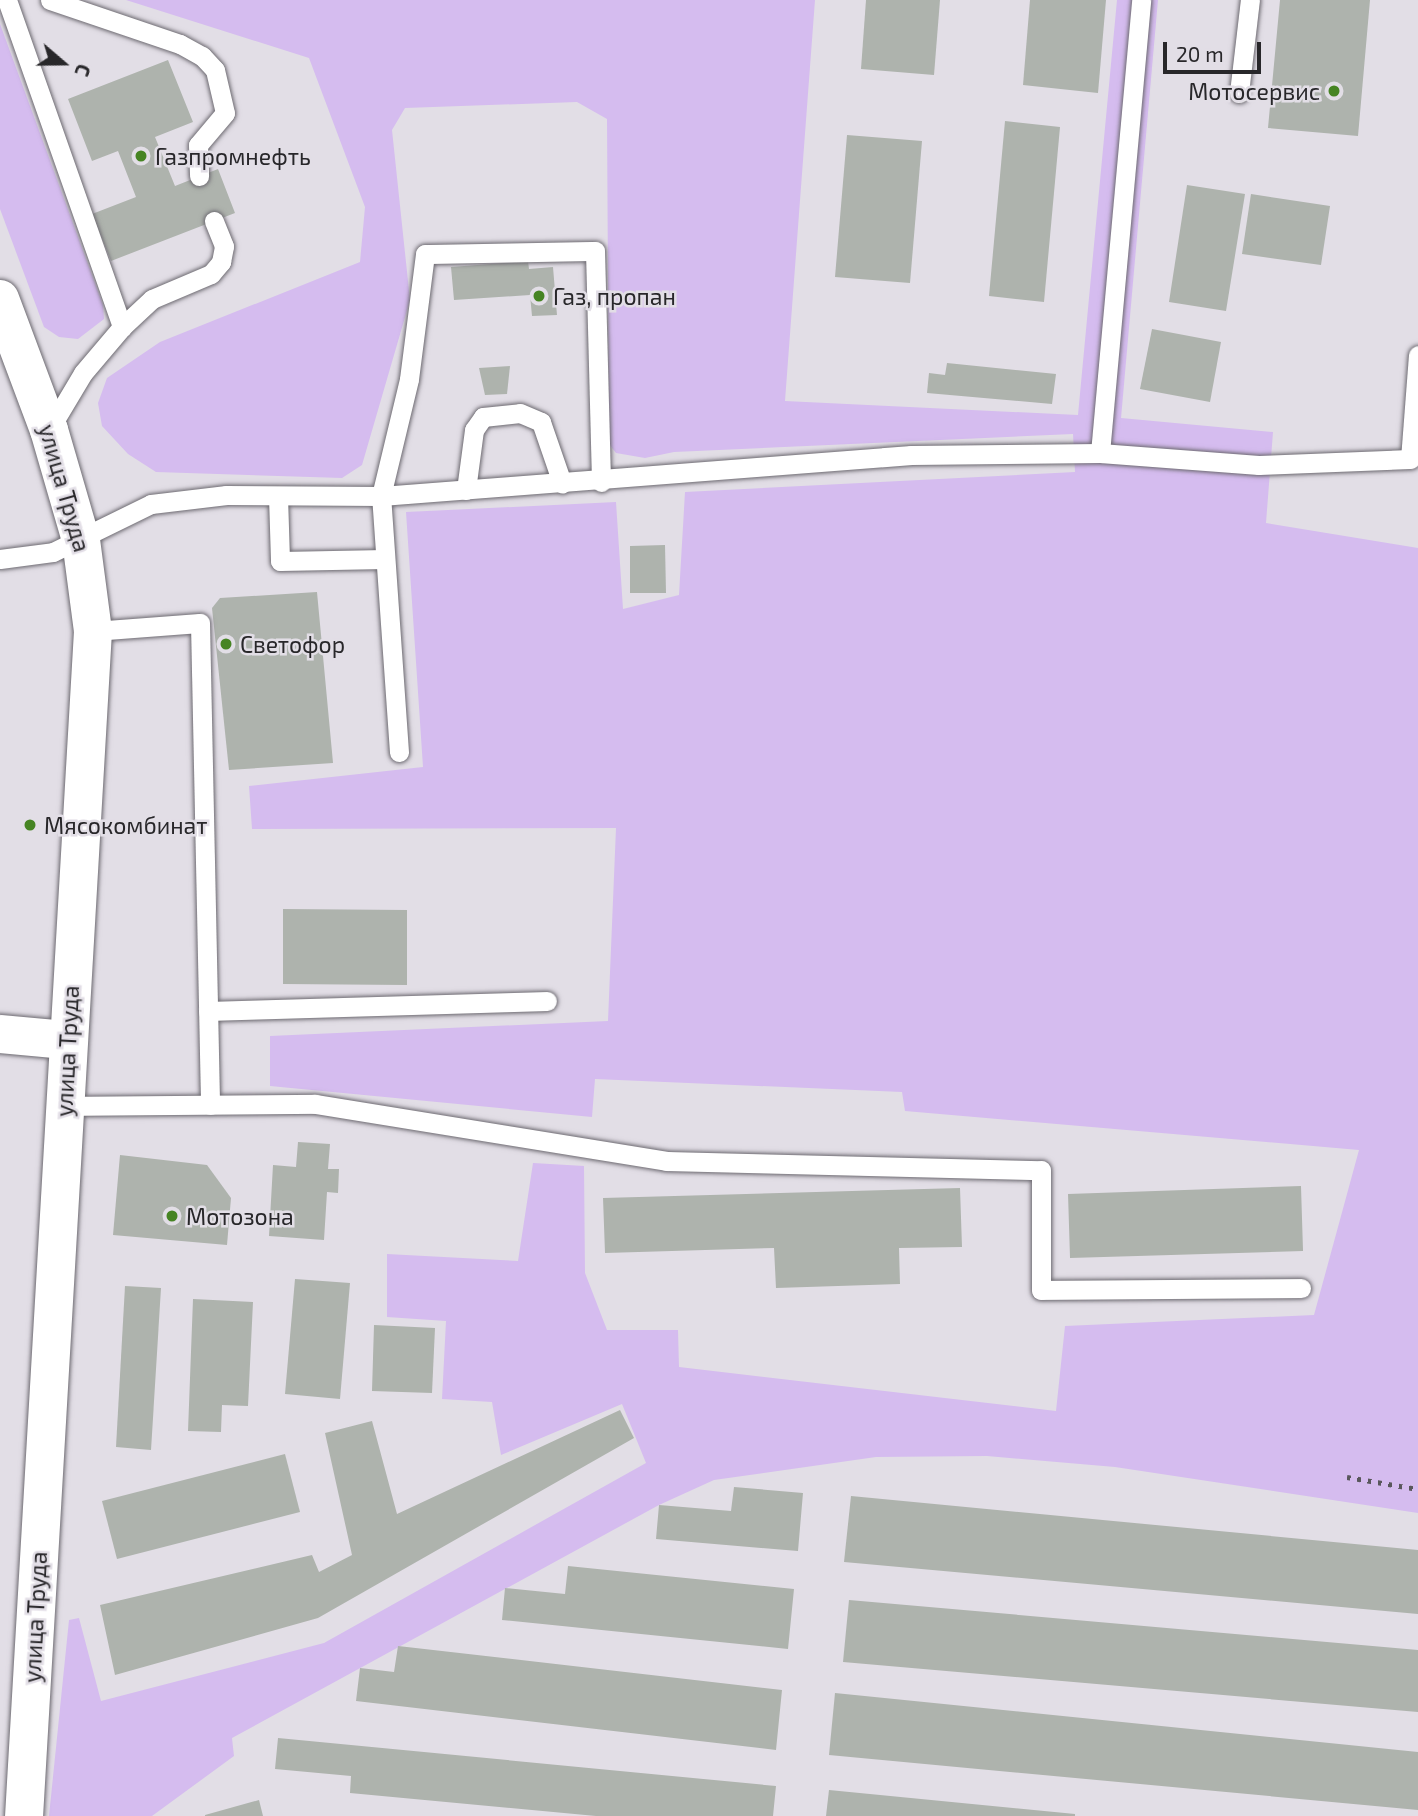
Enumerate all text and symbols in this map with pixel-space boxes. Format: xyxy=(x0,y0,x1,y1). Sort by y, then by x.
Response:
north arrow xyxy=(28,28,98,98)
scale bar xyxy=(1166,28,1264,72)
text: 20 m xyxy=(1176,41,1224,66)
text: С xyxy=(70,61,96,80)
place label: Мотосервис xyxy=(1188,77,1320,105)
marker: Мотосервис xyxy=(1326,83,1342,99)
place label: Газпромнефть xyxy=(155,142,311,170)
marker: Газпромнефть xyxy=(133,148,149,164)
place label: Газ, пропан xyxy=(553,282,676,310)
marker: Газ, пропан xyxy=(531,288,547,304)
street label: улица Труда xyxy=(34,421,96,555)
place label: Светофор xyxy=(240,630,345,658)
marker: Светофор xyxy=(218,636,234,652)
place label: Мясокомбинат xyxy=(44,811,208,839)
marker: Мясокомбинат xyxy=(22,817,38,833)
street label: улица Труда xyxy=(50,985,84,1117)
place label: Мотозона xyxy=(186,1202,294,1230)
marker: Мотозона xyxy=(164,1208,180,1224)
street label: улица Труда xyxy=(18,1551,52,1683)

